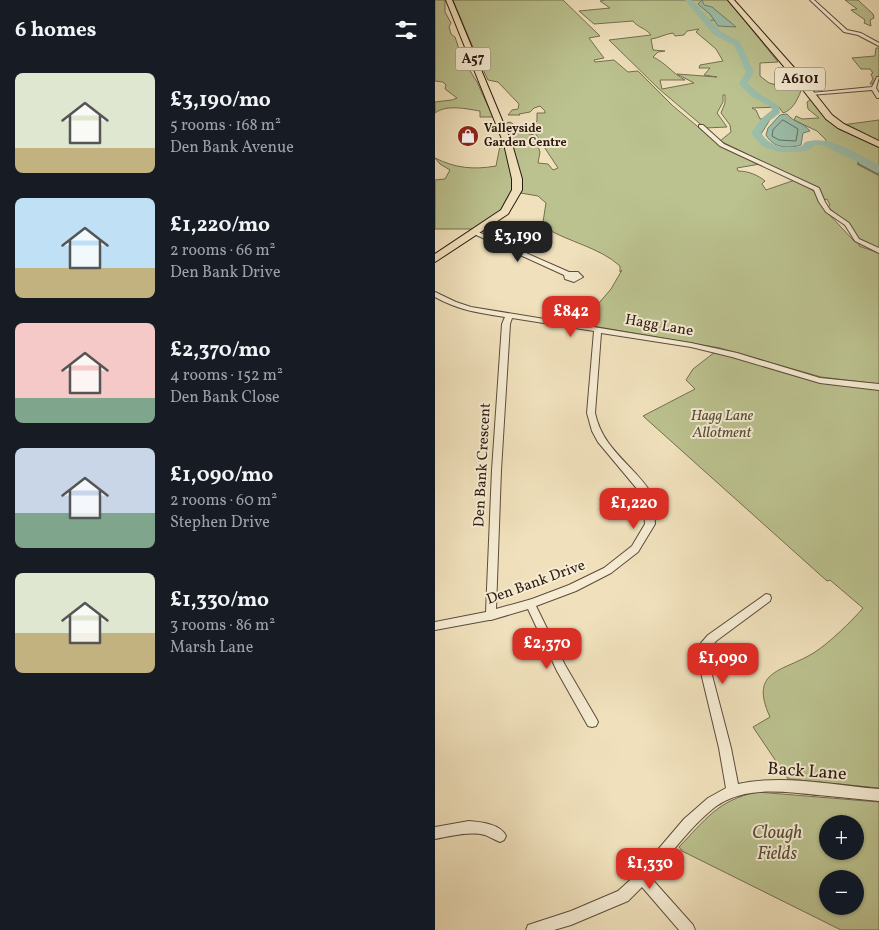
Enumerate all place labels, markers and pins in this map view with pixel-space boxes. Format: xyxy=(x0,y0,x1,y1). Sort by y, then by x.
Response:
place label: Valleyside Garden Centre xyxy=(484,121,567,151)
shop icon: Valleyside Garden Centre xyxy=(456,124,480,148)
pin: £3,190 xyxy=(477,220,559,263)
pin: £842 xyxy=(541,296,601,338)
pin: £1,220 xyxy=(593,488,675,530)
pin: £2,370 xyxy=(506,628,588,670)
pin: £1,090 xyxy=(682,642,764,685)
pin: £1,330 xyxy=(609,848,691,890)

